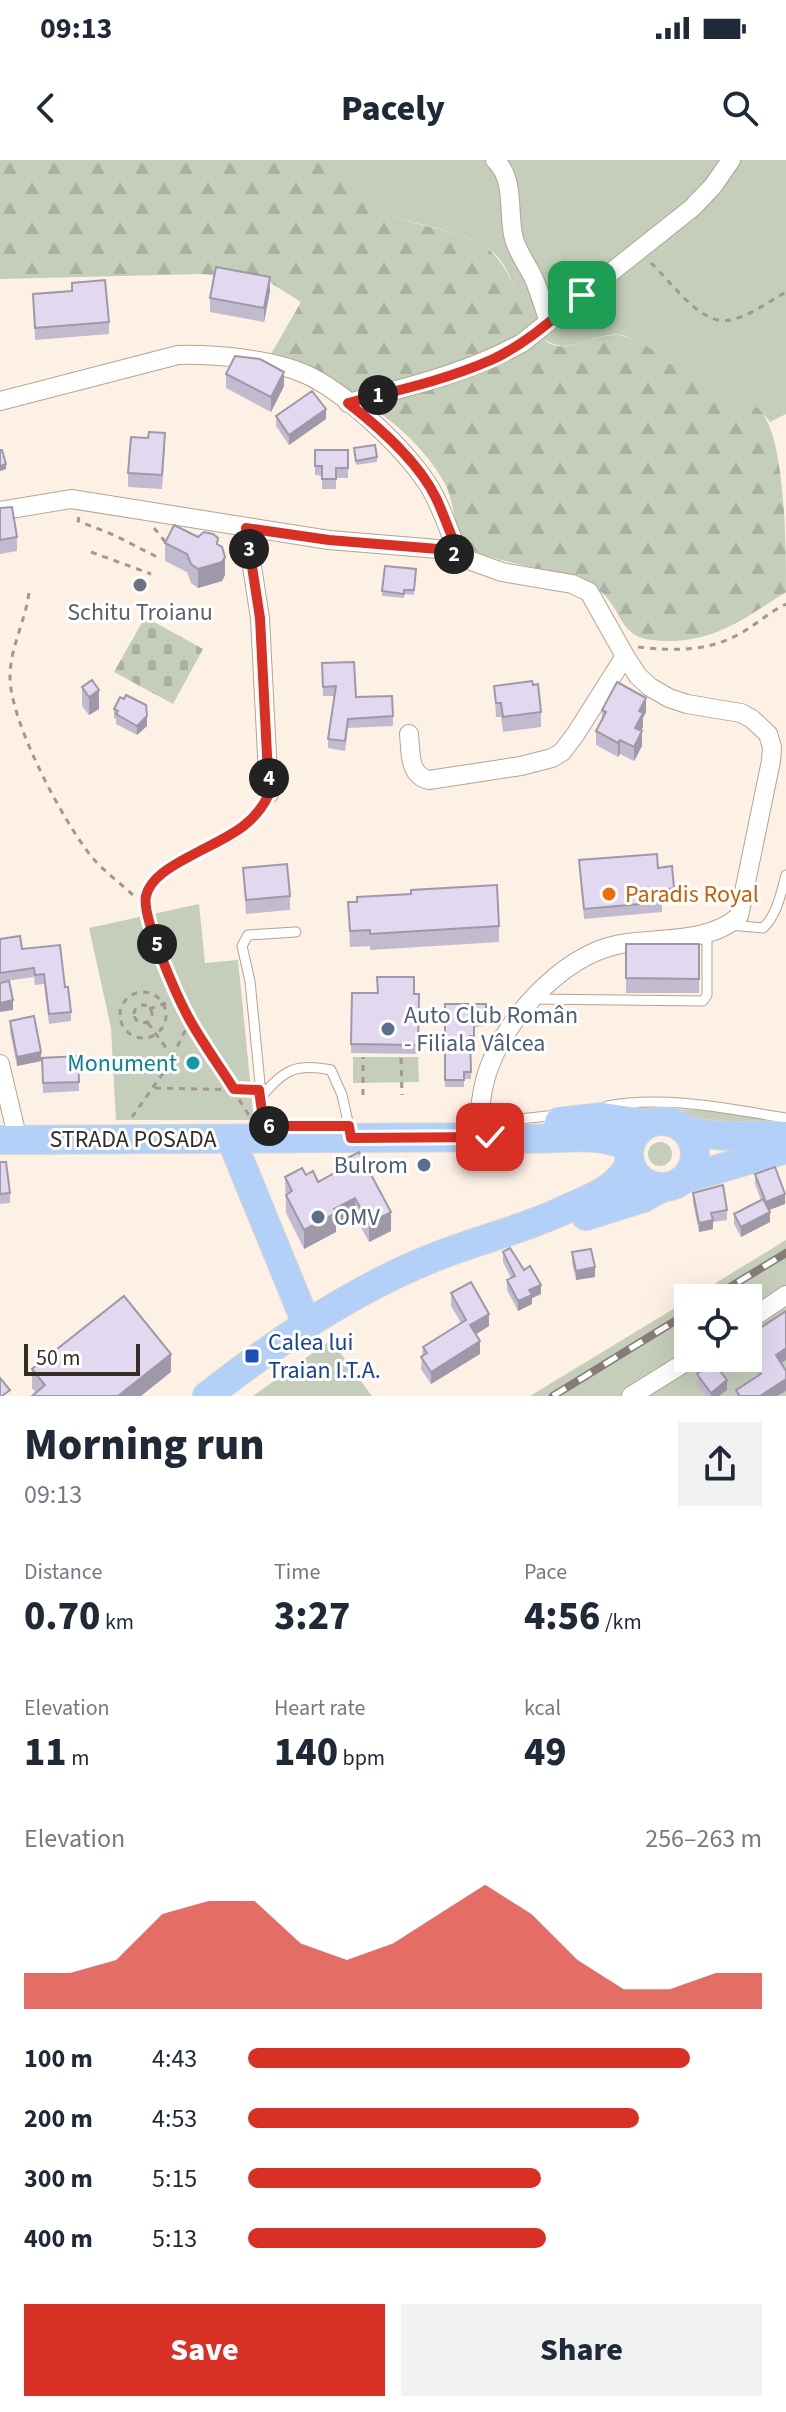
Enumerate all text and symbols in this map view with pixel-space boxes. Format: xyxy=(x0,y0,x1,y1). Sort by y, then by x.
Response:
text: 09:13 xyxy=(40,7,112,50)
text: Pacely xyxy=(341,83,445,134)
icon: back xyxy=(24,86,68,130)
icon: search xyxy=(718,86,762,130)
pin xyxy=(548,261,616,329)
icon: arrive xyxy=(560,273,604,317)
pin: 1 xyxy=(358,375,398,415)
text: 1 xyxy=(372,379,384,411)
pin: 3 xyxy=(229,529,269,569)
text: 3 xyxy=(243,533,255,565)
pin: 2 xyxy=(434,534,474,574)
text: 2 xyxy=(448,538,460,570)
marker: Schitu Troianu xyxy=(131,576,149,594)
place label: Schitu Troianu xyxy=(67,595,213,630)
pin: 4 xyxy=(249,758,289,798)
text: 4 xyxy=(263,762,275,794)
place label: Paradis Royal xyxy=(625,877,759,912)
marker: Paradis Royal xyxy=(600,885,618,903)
pin: 5 xyxy=(137,924,177,964)
text: 5 xyxy=(151,928,163,960)
place label: Auto Club Român - Filiala Vâlcea xyxy=(404,998,578,1061)
marker: Auto Club Român - Filiala Vâlcea xyxy=(379,1020,397,1038)
place label: Monument xyxy=(67,1046,177,1081)
marker: Monument xyxy=(184,1054,202,1072)
pin xyxy=(456,1103,524,1171)
pin: 6 xyxy=(249,1106,289,1146)
text: 6 xyxy=(263,1110,275,1142)
icon: check xyxy=(468,1115,512,1159)
street label: STRADA POSADA xyxy=(49,1122,217,1157)
place label: Bulrom xyxy=(334,1148,408,1183)
marker: Bulrom xyxy=(415,1156,433,1174)
place label: OMV xyxy=(334,1200,380,1235)
marker: OMV xyxy=(309,1208,327,1226)
map controls xyxy=(674,1284,762,1372)
button: locate xyxy=(674,1284,762,1372)
place label: Calea lui Traian I.T.A. xyxy=(268,1325,381,1388)
scale bar xyxy=(24,1340,140,1376)
text: 50 m xyxy=(36,1342,81,1374)
marker: Calea lui Traian I.T.A. xyxy=(243,1347,261,1365)
text: Morning run xyxy=(24,1414,265,1477)
button: share xyxy=(678,1422,762,1506)
text: 09:13 xyxy=(24,1476,82,1513)
text: Distance xyxy=(24,1556,102,1588)
text: Time xyxy=(274,1556,320,1588)
text: Pace xyxy=(524,1556,567,1588)
text: 0.70 xyxy=(24,1588,100,1645)
text: 3:27 xyxy=(274,1588,350,1645)
text: 4:56 xyxy=(524,1588,600,1645)
text: km xyxy=(100,1606,134,1638)
text: /km xyxy=(600,1606,642,1638)
text: Elevation xyxy=(24,1692,110,1724)
text: Heart rate xyxy=(274,1692,365,1724)
text: kcal xyxy=(524,1692,561,1724)
text: 11 xyxy=(24,1724,67,1781)
text: 140 xyxy=(274,1724,338,1781)
text: 49 xyxy=(524,1724,567,1781)
text: m xyxy=(67,1742,89,1774)
text: bpm xyxy=(338,1742,385,1774)
text: Elevation xyxy=(24,1820,125,1857)
text: 256–263 m xyxy=(645,1820,762,1857)
text: 100 m xyxy=(24,2040,93,2077)
text: 4:43 xyxy=(152,2040,197,2077)
text: 200 m xyxy=(24,2100,93,2137)
text: 4:53 xyxy=(152,2100,197,2137)
text: 300 m xyxy=(24,2160,93,2197)
text: 5:15 xyxy=(152,2160,197,2197)
text: 400 m xyxy=(24,2220,93,2257)
text: 5:13 xyxy=(152,2220,197,2257)
button: Save xyxy=(24,2304,385,2396)
button: Share xyxy=(401,2304,762,2396)

